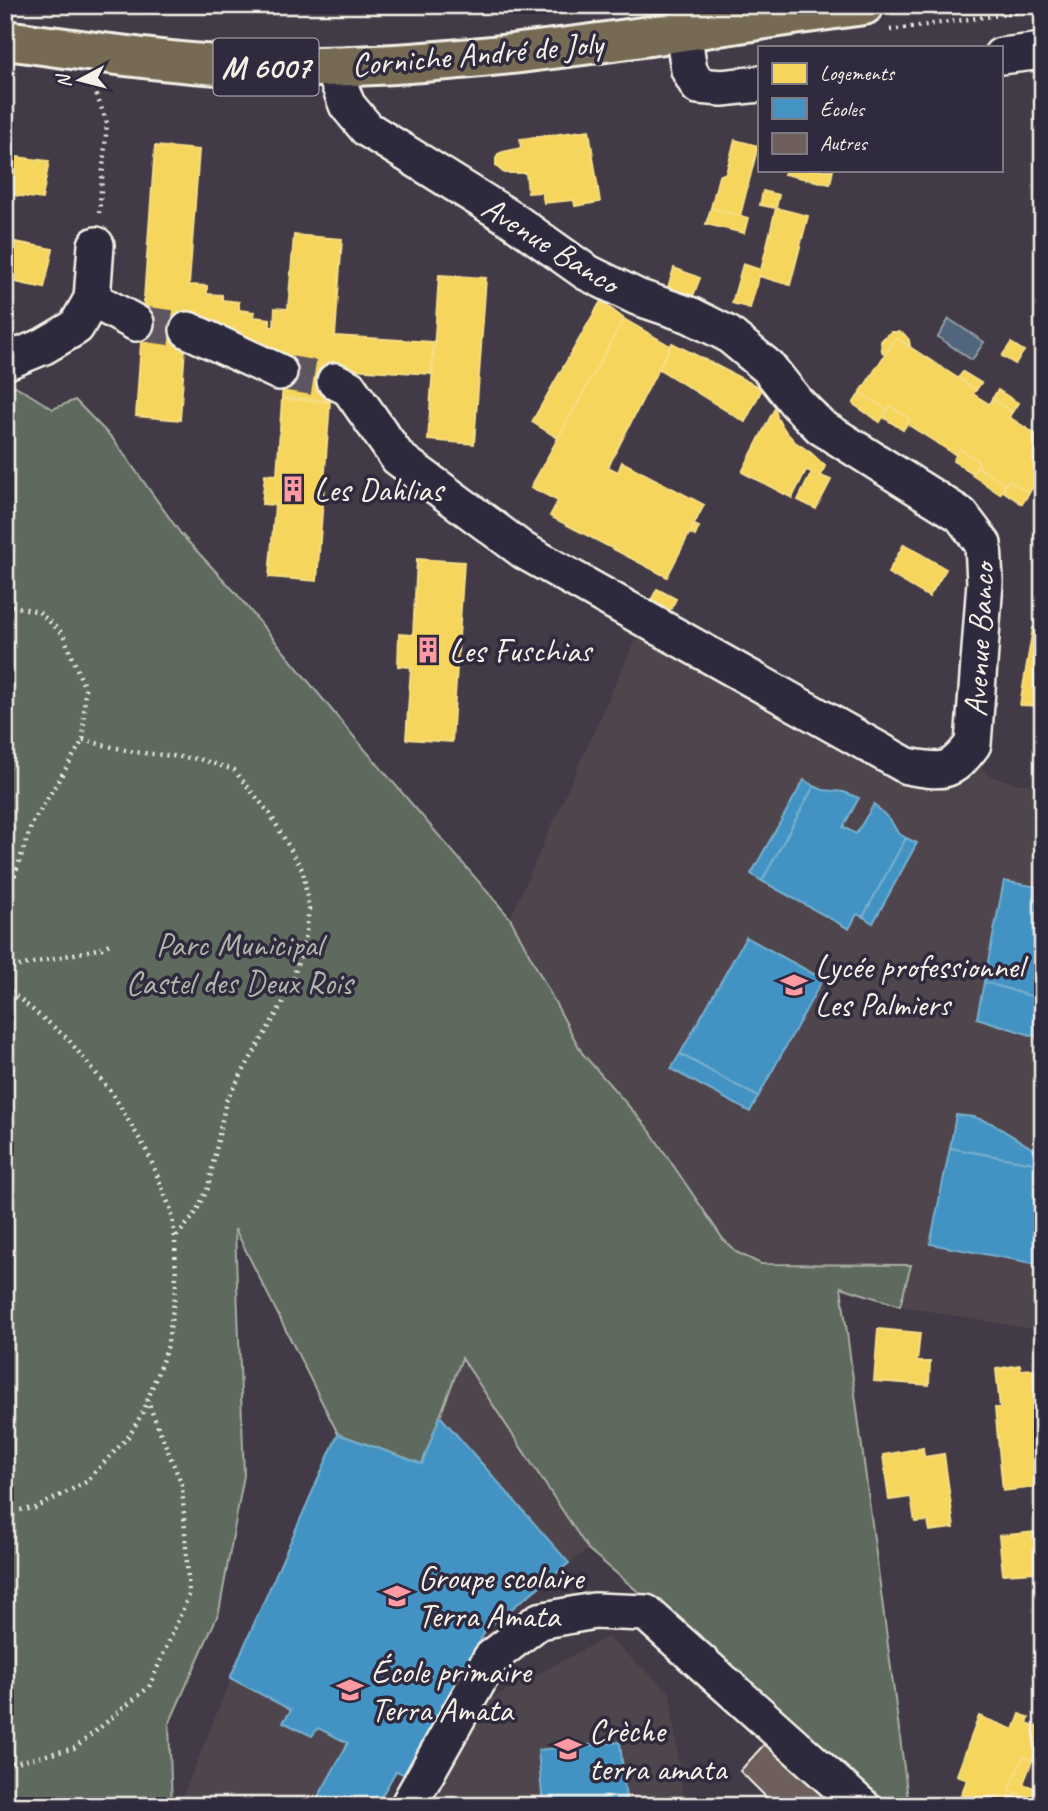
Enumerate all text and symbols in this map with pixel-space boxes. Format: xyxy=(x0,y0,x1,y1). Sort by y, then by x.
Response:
street label: Corniche André de Joly xyxy=(350,22,607,86)
road number: M 6007 xyxy=(214,38,318,96)
north arrow xyxy=(46,46,116,116)
legend xyxy=(758,46,1002,172)
text: Logements xyxy=(820,60,896,86)
text: N xyxy=(51,71,77,89)
text: Écoles xyxy=(820,96,866,122)
text: Autres xyxy=(820,130,868,156)
street label: Avenue Banco xyxy=(474,186,630,305)
place label: Les Dahlias xyxy=(314,469,445,511)
building icon: Les Dahlias xyxy=(278,474,308,504)
street label: Avenue Banco xyxy=(954,559,1004,718)
place label: Les Fuschias xyxy=(449,630,594,672)
building icon: Les Fuschias xyxy=(413,635,443,665)
park label: Parc Municipal Castel des Deux Rois xyxy=(126,924,355,1004)
place label: Lycée professionnel Les Palmiers xyxy=(815,946,1029,1026)
school or university icon: Lycée professionnel Les Palmiers xyxy=(779,970,809,1000)
place label: Groupe scolaire Terra Amata xyxy=(418,1557,585,1637)
school or university icon: Groupe scolaire Terra Amata xyxy=(382,1581,412,1611)
place label: École primaire Terra Amata xyxy=(371,1651,533,1731)
school or university icon: École primaire Terra Amata xyxy=(335,1675,365,1705)
place label: Crèche terra amata xyxy=(589,1710,728,1790)
school or university icon: Crèche terra amata xyxy=(553,1734,583,1764)

